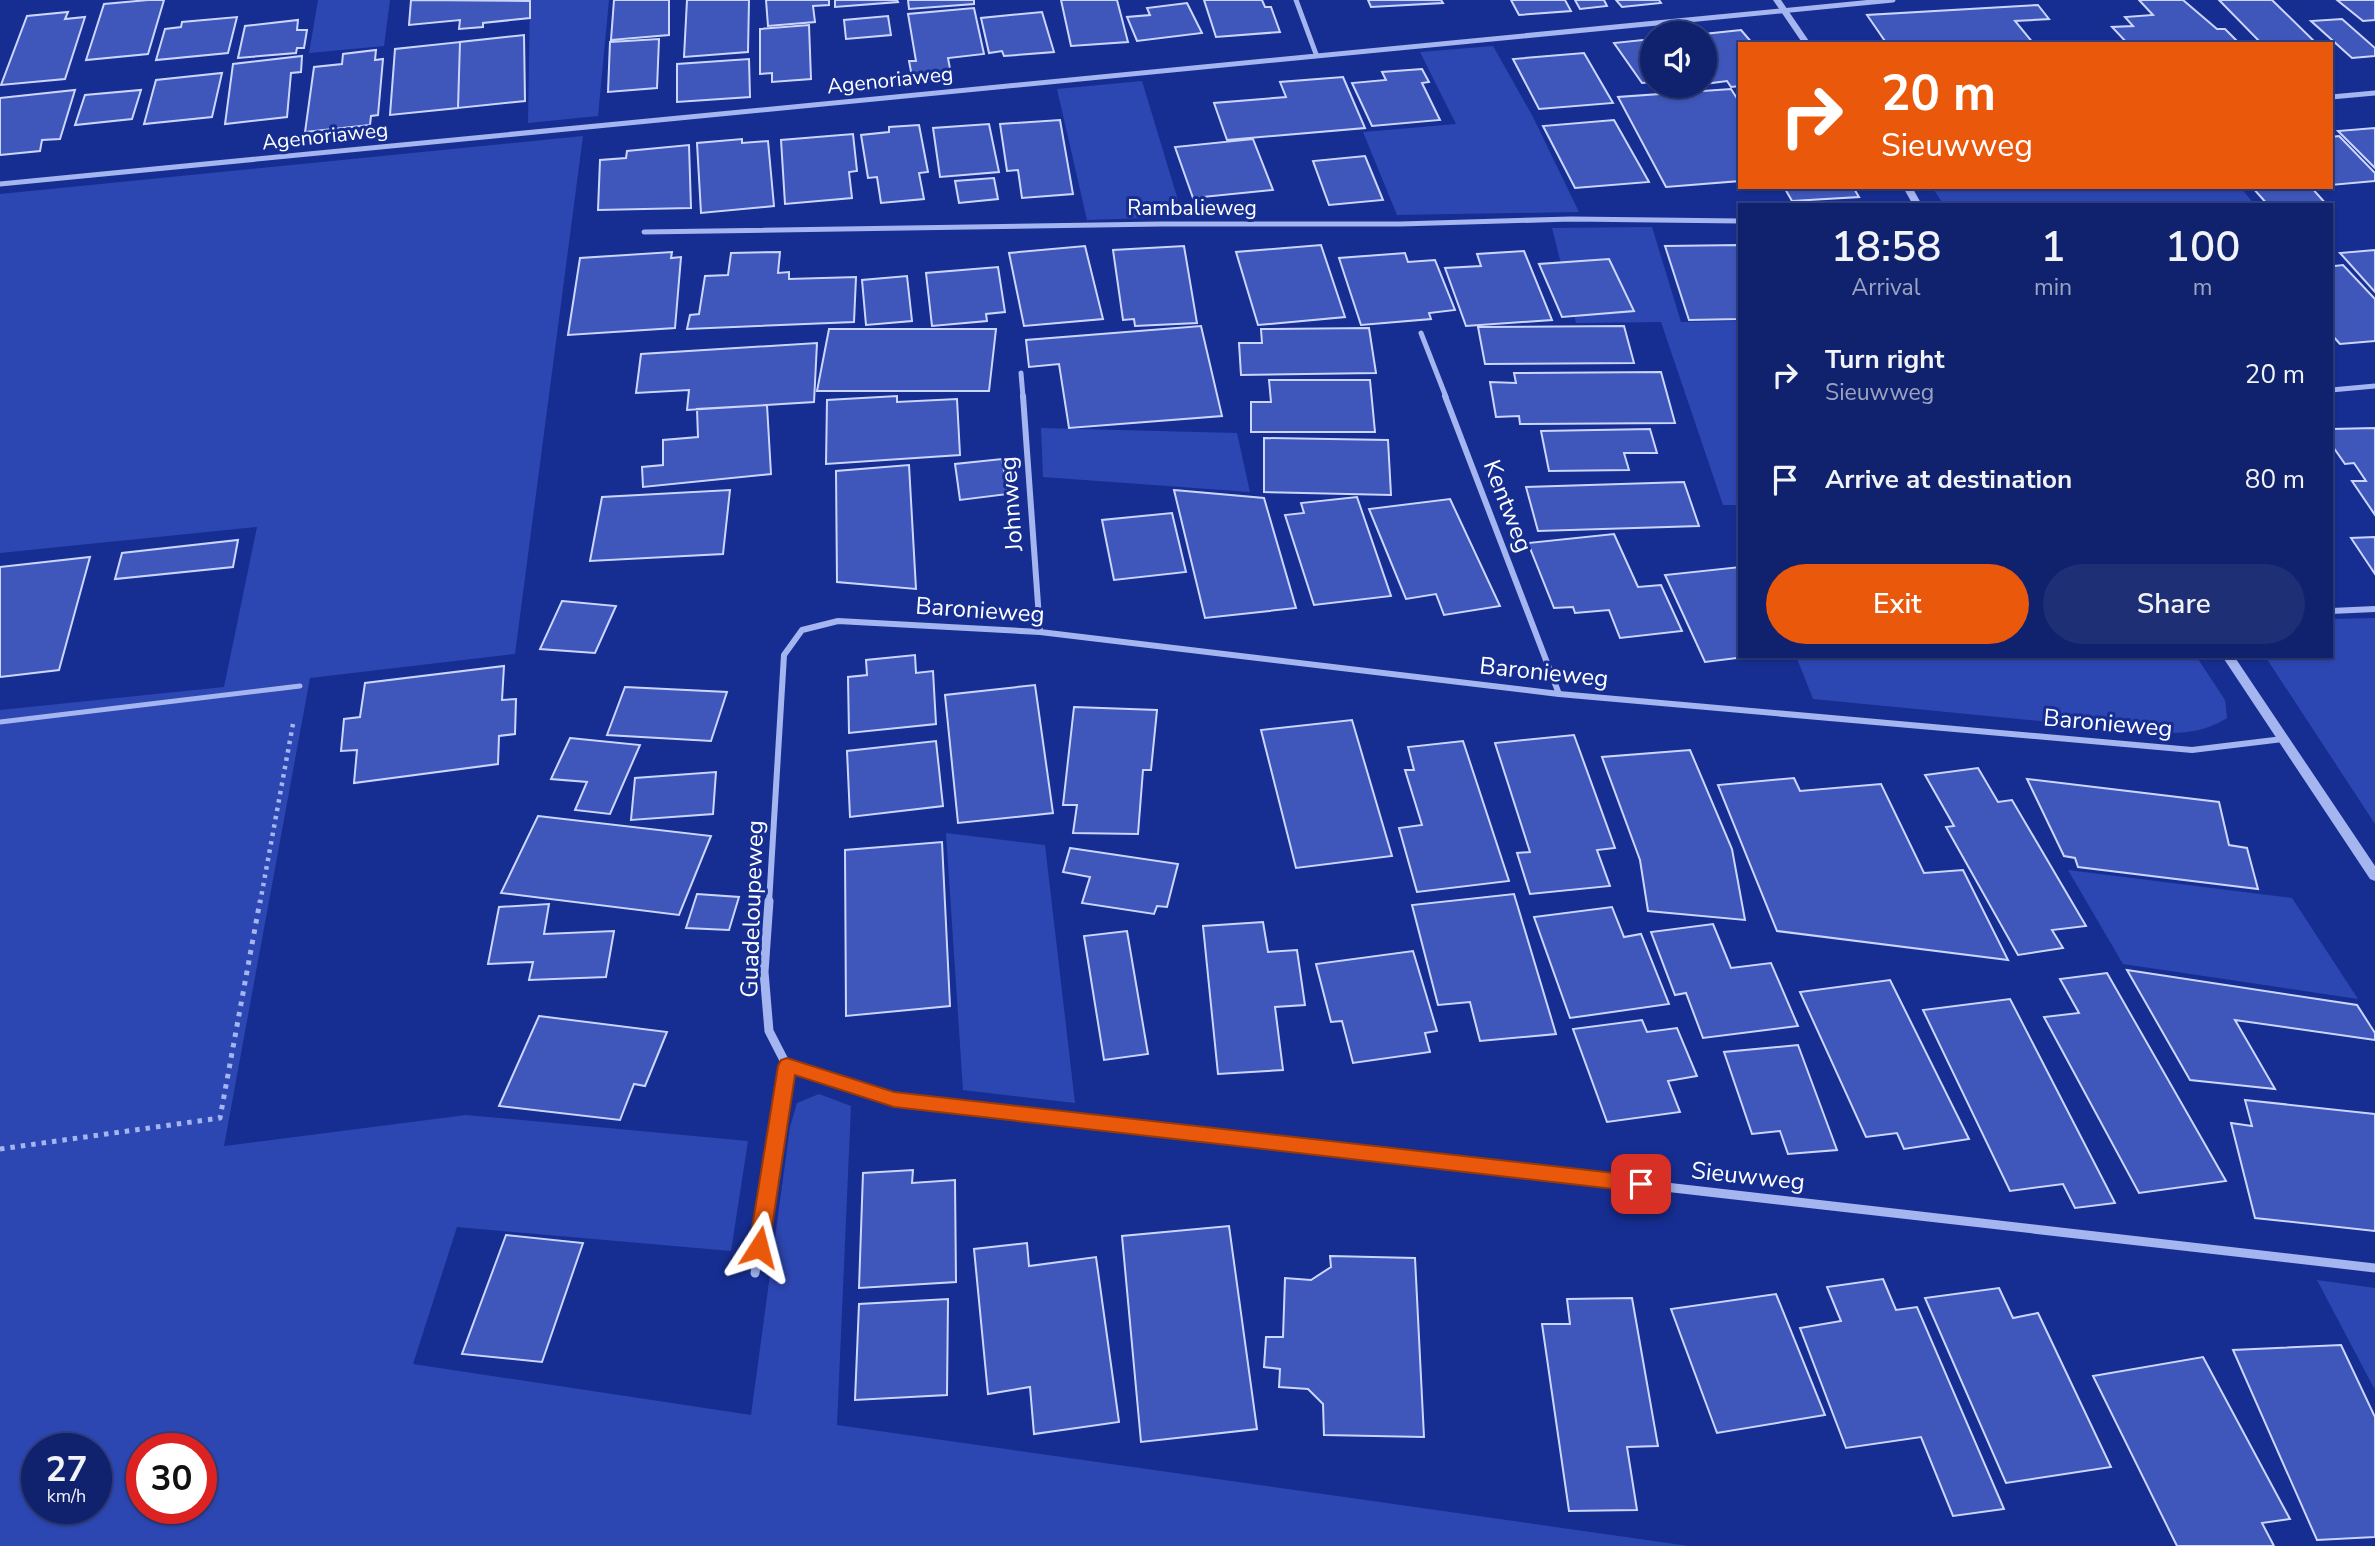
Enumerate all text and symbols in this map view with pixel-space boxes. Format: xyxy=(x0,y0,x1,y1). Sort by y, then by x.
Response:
map controls xyxy=(1640,21,1717,98)
button: sound xyxy=(1640,21,1717,98)
street label: Agenoriaweg xyxy=(826,59,954,101)
text: 20 m xyxy=(1881,60,1996,127)
icon: right xyxy=(1766,70,1857,161)
street label: Agenoriaweg xyxy=(261,115,389,157)
text: Sieuwweg xyxy=(1881,124,2033,167)
street label: Rambalieweg xyxy=(1127,194,1257,222)
text: 18:58 xyxy=(1831,219,1941,276)
text: 1 xyxy=(2040,219,2066,276)
text: 100 xyxy=(2165,219,2240,276)
text: Arrival xyxy=(1851,272,1921,303)
text: min xyxy=(2034,272,2072,303)
text: m xyxy=(2193,272,2212,303)
text: Turn right xyxy=(1825,342,1944,377)
icon: right xyxy=(1766,356,1804,394)
text: 20 m xyxy=(2245,357,2305,392)
text: Sieuwweg xyxy=(1825,377,1934,408)
street label: Johnweg xyxy=(992,455,1030,554)
street label: Kentweg xyxy=(1476,455,1540,557)
icon: arrive xyxy=(1766,461,1804,499)
text: Arrive at destination xyxy=(1825,462,2072,497)
text: 80 m xyxy=(2245,462,2305,497)
button: Exit xyxy=(1766,564,2029,644)
button: Share xyxy=(2043,564,2305,644)
street label: Baronieweg xyxy=(914,590,1046,630)
street label: Baronieweg xyxy=(1478,649,1610,695)
street label: Baronieweg xyxy=(2042,701,2174,745)
street label: Guadeloupeweg xyxy=(733,820,771,998)
pin xyxy=(1611,1154,1671,1214)
street label: Sieuwweg xyxy=(1690,1154,1806,1198)
icon: arrive xyxy=(1622,1165,1660,1203)
position arrow xyxy=(722,1210,796,1284)
speed limit sign: 30 xyxy=(126,1433,217,1524)
text: 27 xyxy=(45,1446,88,1493)
text: km/h xyxy=(47,1484,86,1508)

